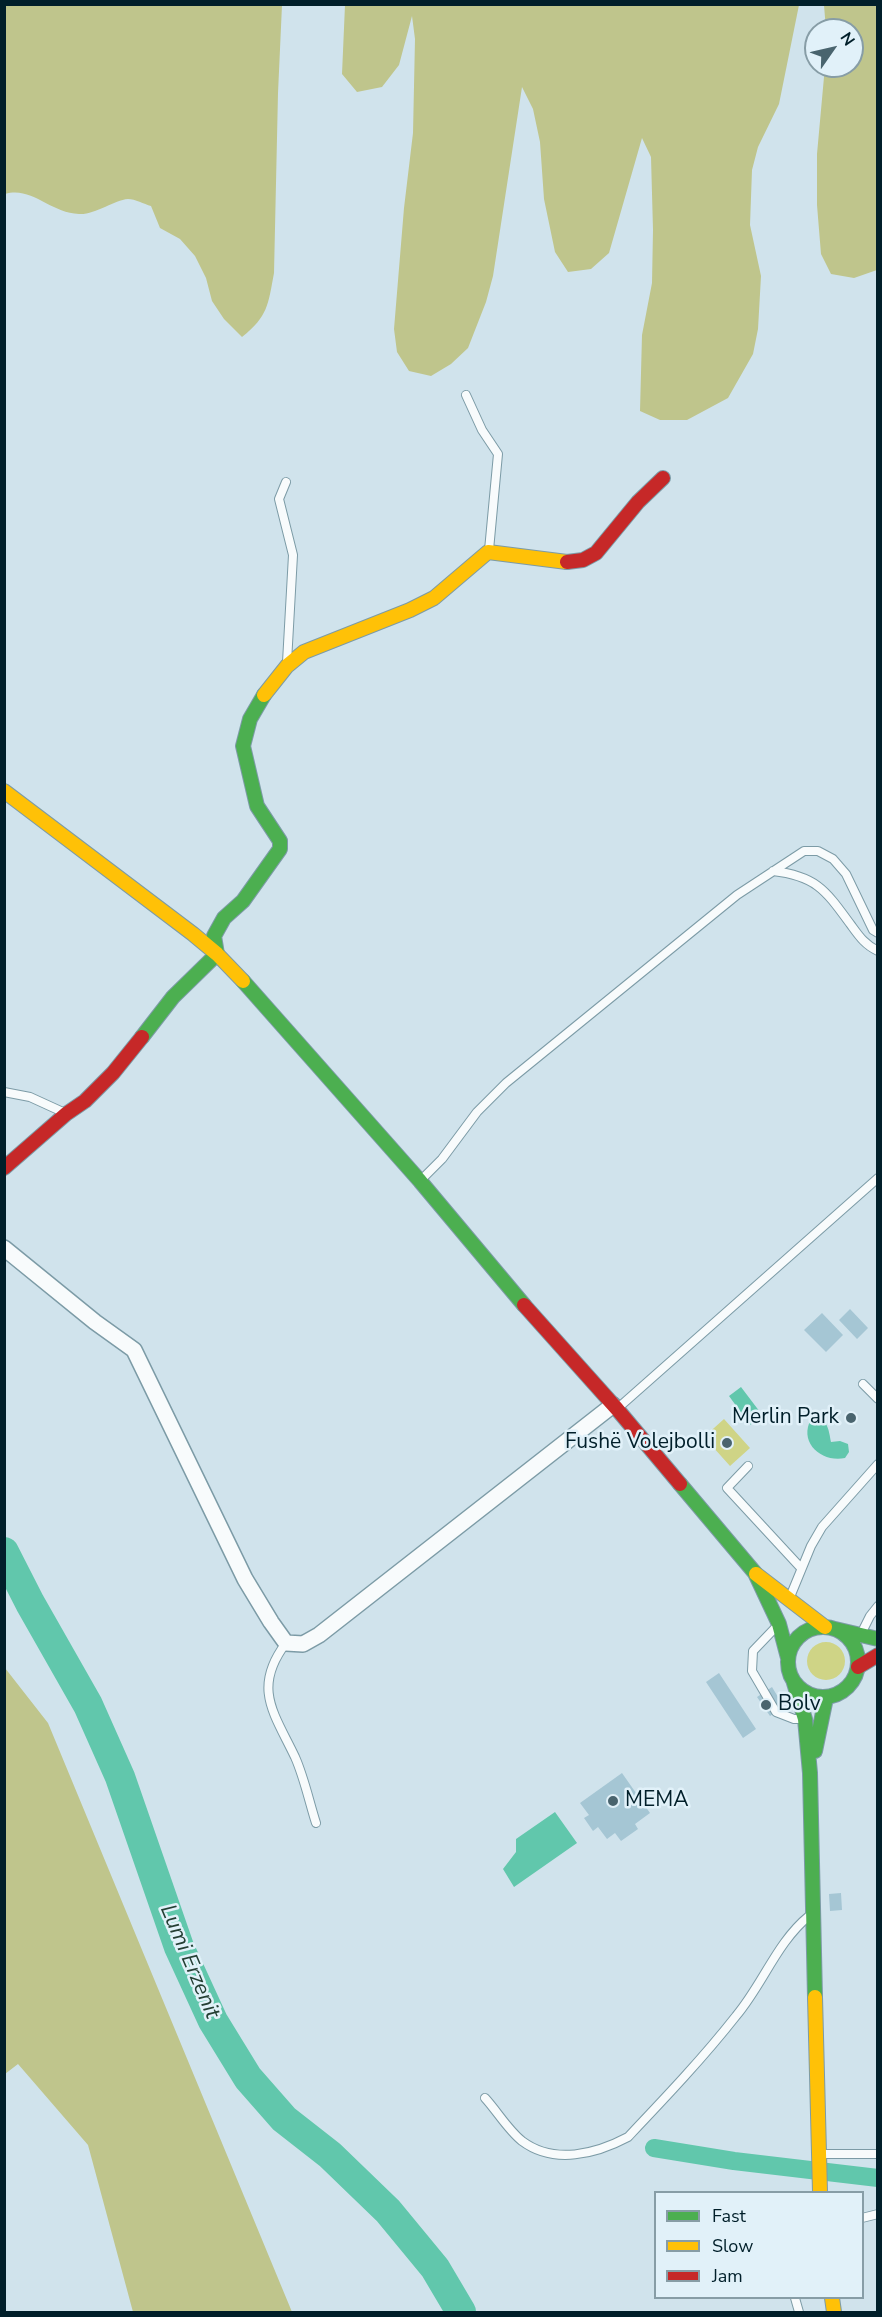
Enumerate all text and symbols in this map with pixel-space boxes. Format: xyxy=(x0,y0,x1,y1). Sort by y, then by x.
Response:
north arrow xyxy=(804,18,864,78)
text: N xyxy=(835,28,860,50)
place label: Merlin Park xyxy=(732,1405,839,1431)
marker: Merlin Park xyxy=(844,1411,858,1425)
place label: Fushë Volejbolli xyxy=(565,1430,715,1456)
marker: Fushë Volejbolli xyxy=(720,1436,734,1450)
place label: Bolv xyxy=(778,1692,821,1718)
marker: Bolv xyxy=(759,1698,773,1712)
place label: MEMA xyxy=(625,1788,688,1814)
marker: MEMA xyxy=(606,1794,620,1808)
water label: Lumi Erzenit xyxy=(153,1901,225,2023)
legend xyxy=(654,2191,864,2299)
text: Fast xyxy=(712,2204,746,2228)
text: Slow xyxy=(712,2234,753,2258)
text: Jam xyxy=(712,2264,743,2288)

